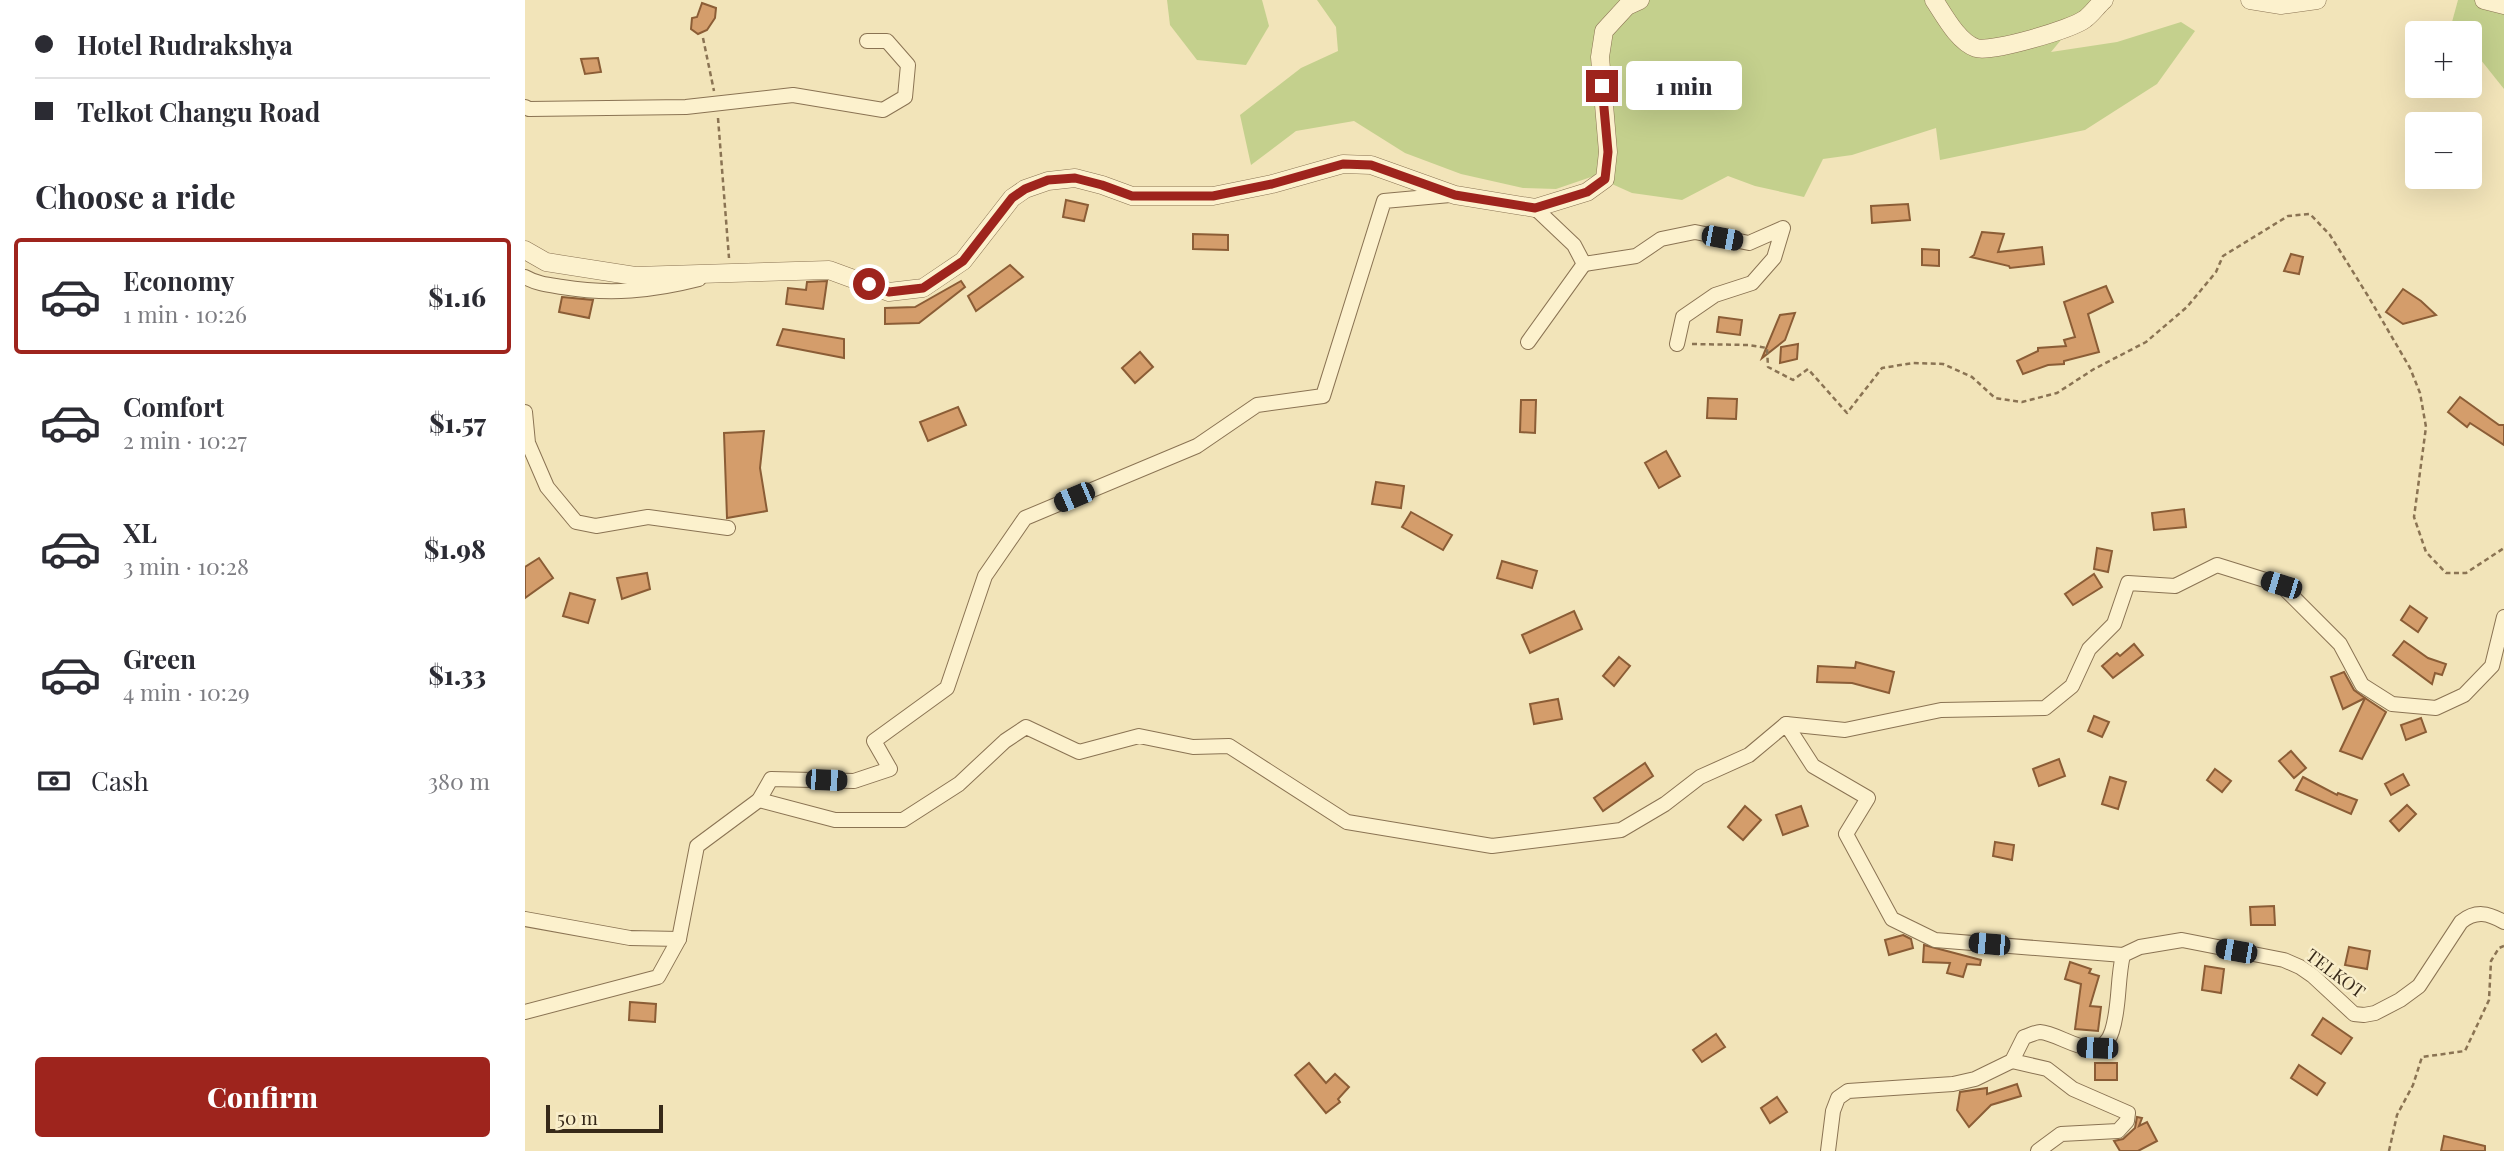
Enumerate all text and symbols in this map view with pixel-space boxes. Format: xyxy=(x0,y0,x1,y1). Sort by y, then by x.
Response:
map controls xyxy=(2405,21,2482,189)
button: + xyxy=(2405,21,2482,98)
text: Hotel Rudrakshya xyxy=(77,27,293,62)
callout: 1 min xyxy=(1627,62,1742,110)
route end xyxy=(1586,70,1618,102)
text: 1 min xyxy=(1656,70,1712,101)
text: Telkot Changu Road xyxy=(77,94,320,129)
button: − xyxy=(2405,112,2482,189)
text: Choose a ride xyxy=(35,174,236,217)
car xyxy=(1700,224,1745,252)
text: Economy xyxy=(123,263,234,298)
icon: car xyxy=(39,265,102,328)
route start xyxy=(853,268,885,300)
text: $1.16 xyxy=(428,279,486,314)
text: 1 min · 10:26 xyxy=(123,298,247,329)
text: Comfort xyxy=(123,389,224,424)
icon: car xyxy=(39,391,102,454)
text: $1.57 xyxy=(429,405,486,440)
text: 2 min · 10:27 xyxy=(123,424,247,455)
car xyxy=(1051,479,1098,515)
text: XL xyxy=(123,515,157,550)
icon: car xyxy=(39,517,102,580)
text: $1.98 xyxy=(424,531,486,566)
text: 3 min · 10:28 xyxy=(123,550,249,581)
car xyxy=(2258,569,2305,601)
text: Green xyxy=(123,641,196,676)
icon: car xyxy=(39,643,102,706)
text: $1.33 xyxy=(428,657,486,692)
text: 4 min · 10:29 xyxy=(123,676,250,707)
icon: cash xyxy=(35,762,73,800)
text: Cash xyxy=(91,763,149,798)
text: 380 m xyxy=(428,765,490,796)
car xyxy=(805,769,848,791)
car xyxy=(1968,932,2011,956)
car xyxy=(2214,937,2259,965)
street label: TELKOT xyxy=(2302,943,2370,1003)
car xyxy=(2076,1037,2119,1059)
button: Confirm xyxy=(35,1057,490,1137)
scale bar xyxy=(546,1102,663,1134)
text: 50 m xyxy=(557,1104,598,1130)

